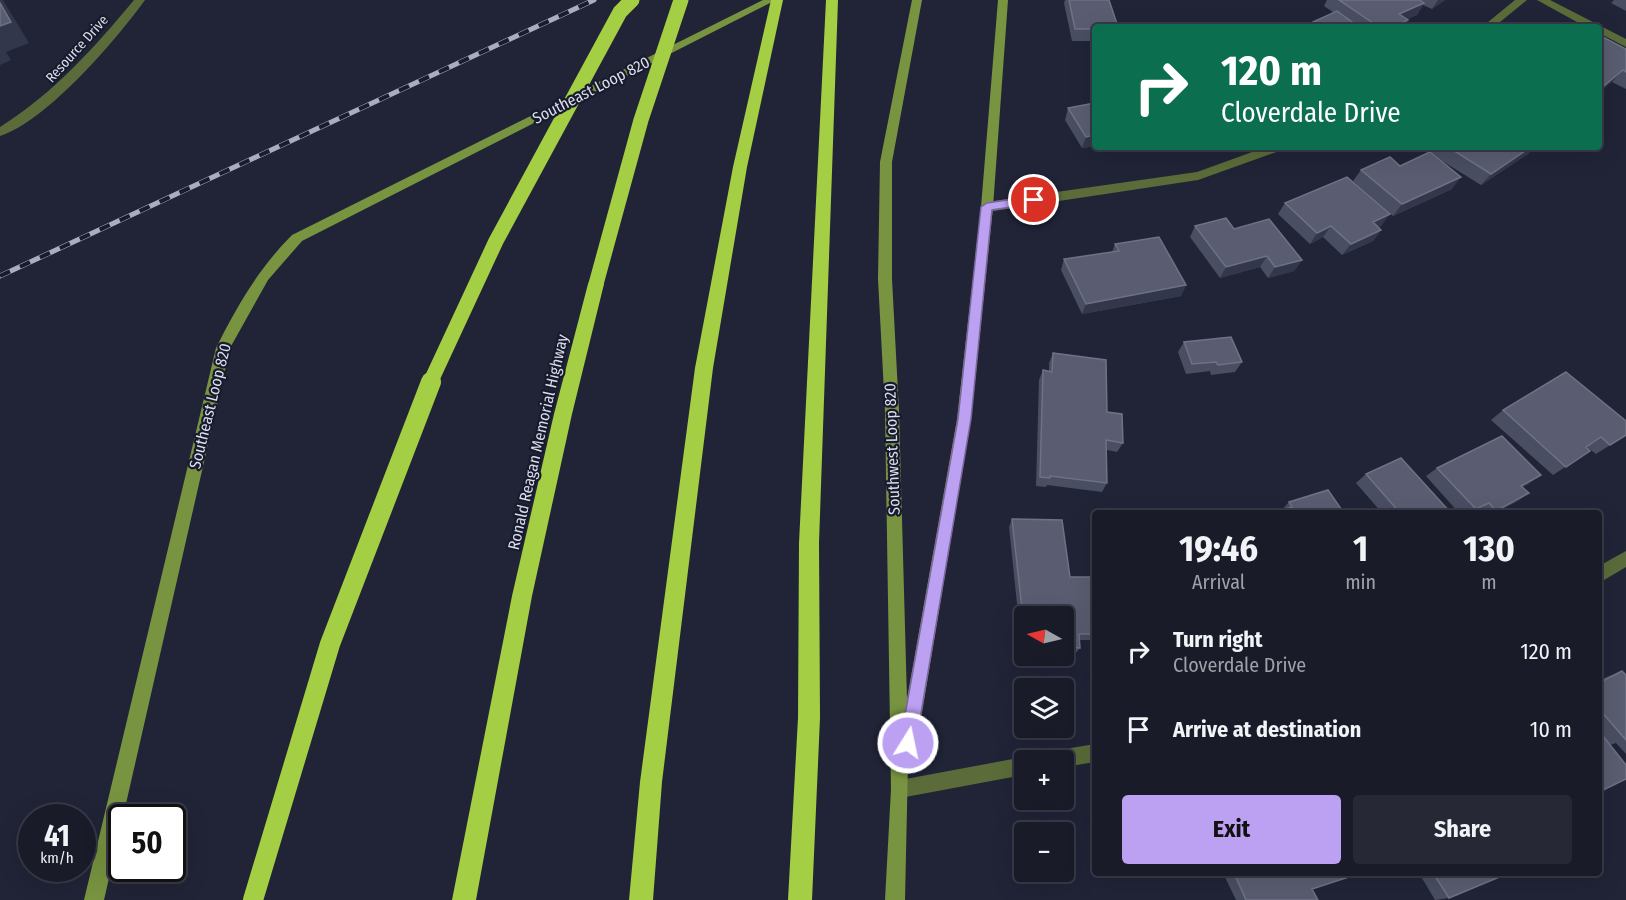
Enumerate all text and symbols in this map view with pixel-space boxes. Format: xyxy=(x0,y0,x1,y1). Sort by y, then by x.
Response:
street label: Resource Drive xyxy=(42,12,112,86)
text: 120 m xyxy=(1221,46,1322,96)
icon: right xyxy=(1122,48,1200,126)
street label: Southeast Loop 820 xyxy=(529,52,653,128)
text: Cloverdale Drive xyxy=(1221,97,1401,129)
pin xyxy=(1008,174,1059,225)
icon: arrive xyxy=(1017,183,1050,216)
street label: Ronald Reagan Memorial Highway xyxy=(504,332,572,552)
street label: Southeast Loop 820 xyxy=(185,341,235,471)
street label: Southwest Loop 820 xyxy=(880,383,904,515)
text: 19:46 xyxy=(1179,527,1258,571)
text: 1 xyxy=(1353,527,1368,571)
text: 130 xyxy=(1463,527,1515,571)
text: Arrival xyxy=(1192,570,1245,594)
text: min xyxy=(1345,570,1376,594)
text: m xyxy=(1481,570,1497,594)
north arrow xyxy=(1014,606,1074,666)
map controls xyxy=(1014,606,1074,882)
text: Turn right xyxy=(1173,626,1262,653)
icon: right xyxy=(1122,635,1155,668)
text: 120 m xyxy=(1520,638,1572,665)
text: Cloverdale Drive xyxy=(1173,653,1306,677)
button: layers xyxy=(1014,678,1074,738)
position arrow xyxy=(876,711,940,775)
icon: arrive xyxy=(1122,713,1155,746)
text: Arrive at destination xyxy=(1173,716,1361,743)
text: 10 m xyxy=(1530,716,1572,743)
button: + xyxy=(1014,750,1074,810)
button: Exit xyxy=(1122,795,1341,864)
button: Share xyxy=(1353,795,1572,864)
speed limit sign: 50 xyxy=(108,804,186,882)
text: 41 xyxy=(44,818,70,854)
button: − xyxy=(1014,822,1074,882)
text: km/h xyxy=(40,849,74,867)

